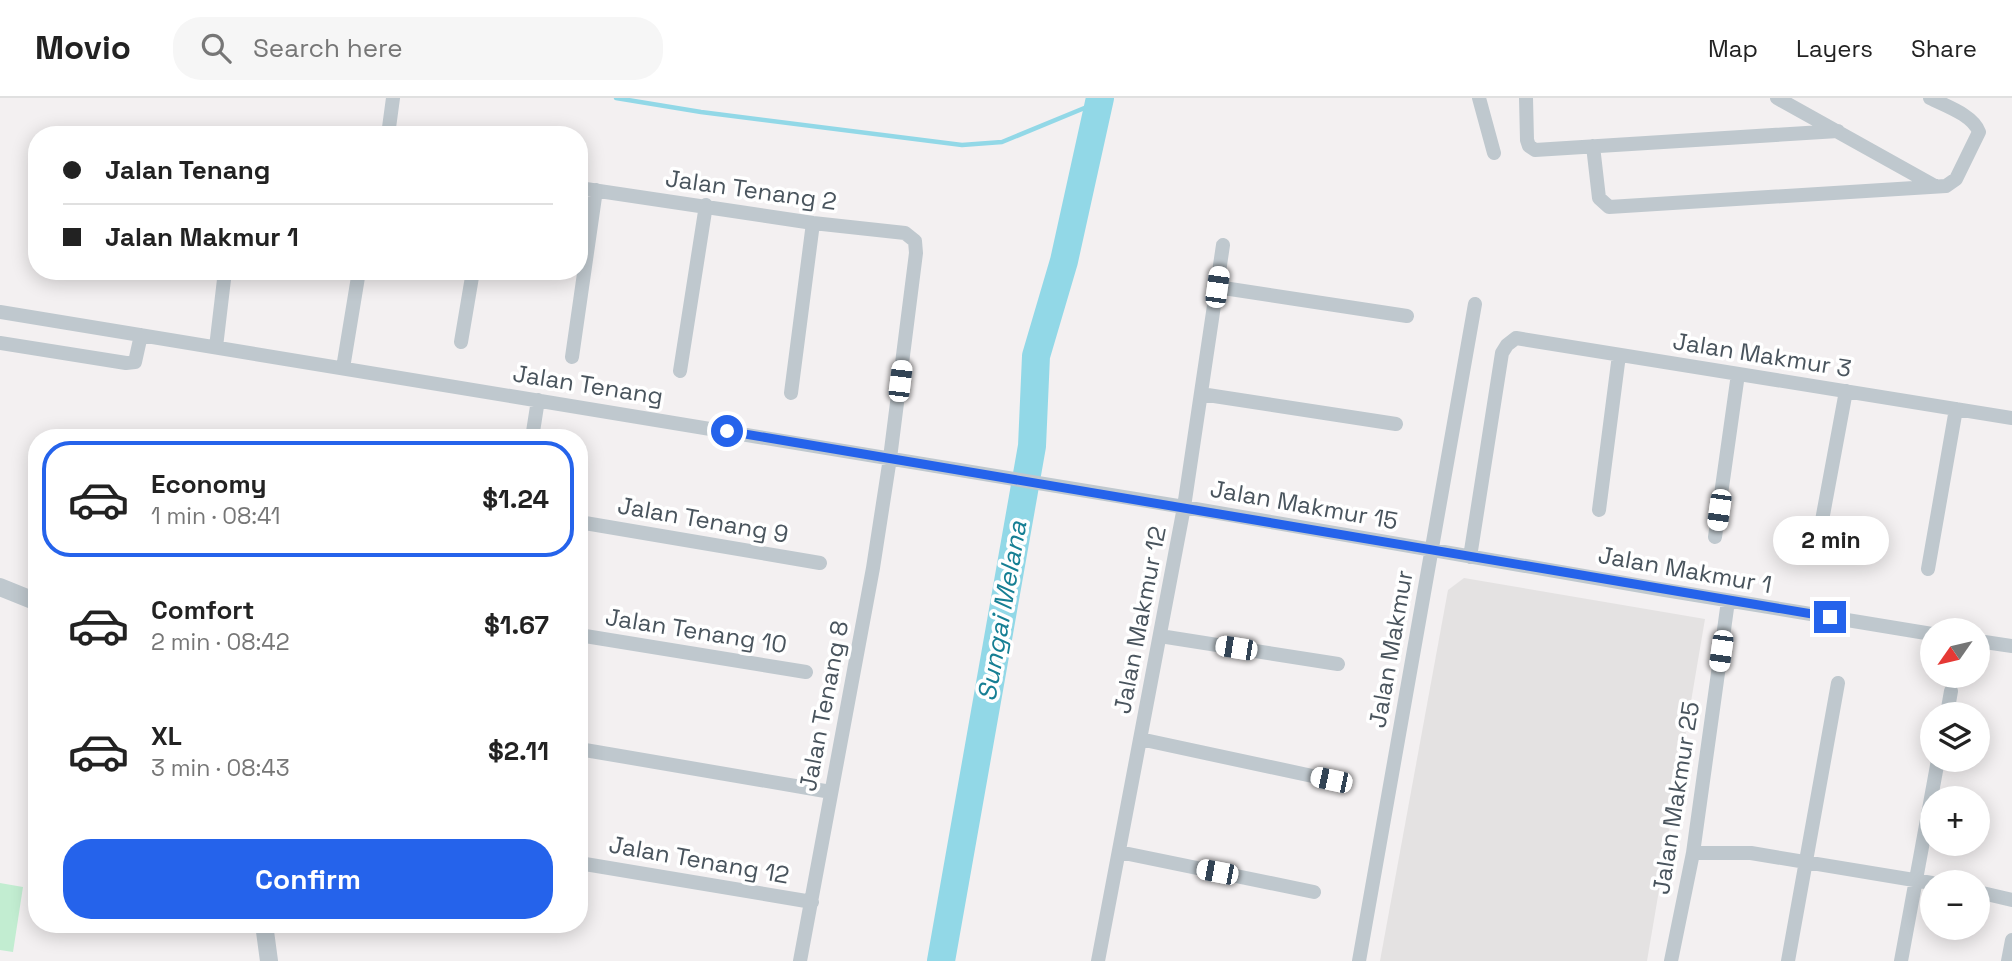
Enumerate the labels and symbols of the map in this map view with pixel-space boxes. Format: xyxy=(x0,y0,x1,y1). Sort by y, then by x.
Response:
street label: Jalan Tenang 2 xyxy=(663,162,839,217)
car xyxy=(1204,265,1231,309)
street label: Jalan Makmur 3 xyxy=(1671,325,1854,384)
street label: Jalan Tenang xyxy=(511,357,666,412)
car xyxy=(888,359,913,403)
route start xyxy=(711,415,743,447)
street label: Jalan Makmur 15 xyxy=(1208,473,1400,536)
car xyxy=(1706,488,1733,532)
street label: Jalan Tenang 9 xyxy=(615,489,791,550)
callout: 2 min xyxy=(1772,516,1888,564)
water label: Sungai Melana xyxy=(969,517,1035,704)
street label: Jalan Makmur 12 xyxy=(1106,524,1173,716)
street label: Jalan Makmur 1 xyxy=(1596,539,1774,600)
street label: Jalan Makmur xyxy=(1361,568,1420,730)
street label: Jalan Tenang 10 xyxy=(603,601,789,660)
route end xyxy=(1814,601,1846,633)
street label: Jalan Tenang 8 xyxy=(792,618,855,794)
north arrow xyxy=(1920,618,1990,688)
car xyxy=(1708,629,1735,673)
car xyxy=(1214,634,1259,662)
street label: Jalan Makmur 25 xyxy=(1645,699,1706,896)
car xyxy=(1309,765,1354,795)
street label: Jalan Tenang 12 xyxy=(606,828,792,891)
car xyxy=(1195,858,1240,886)

